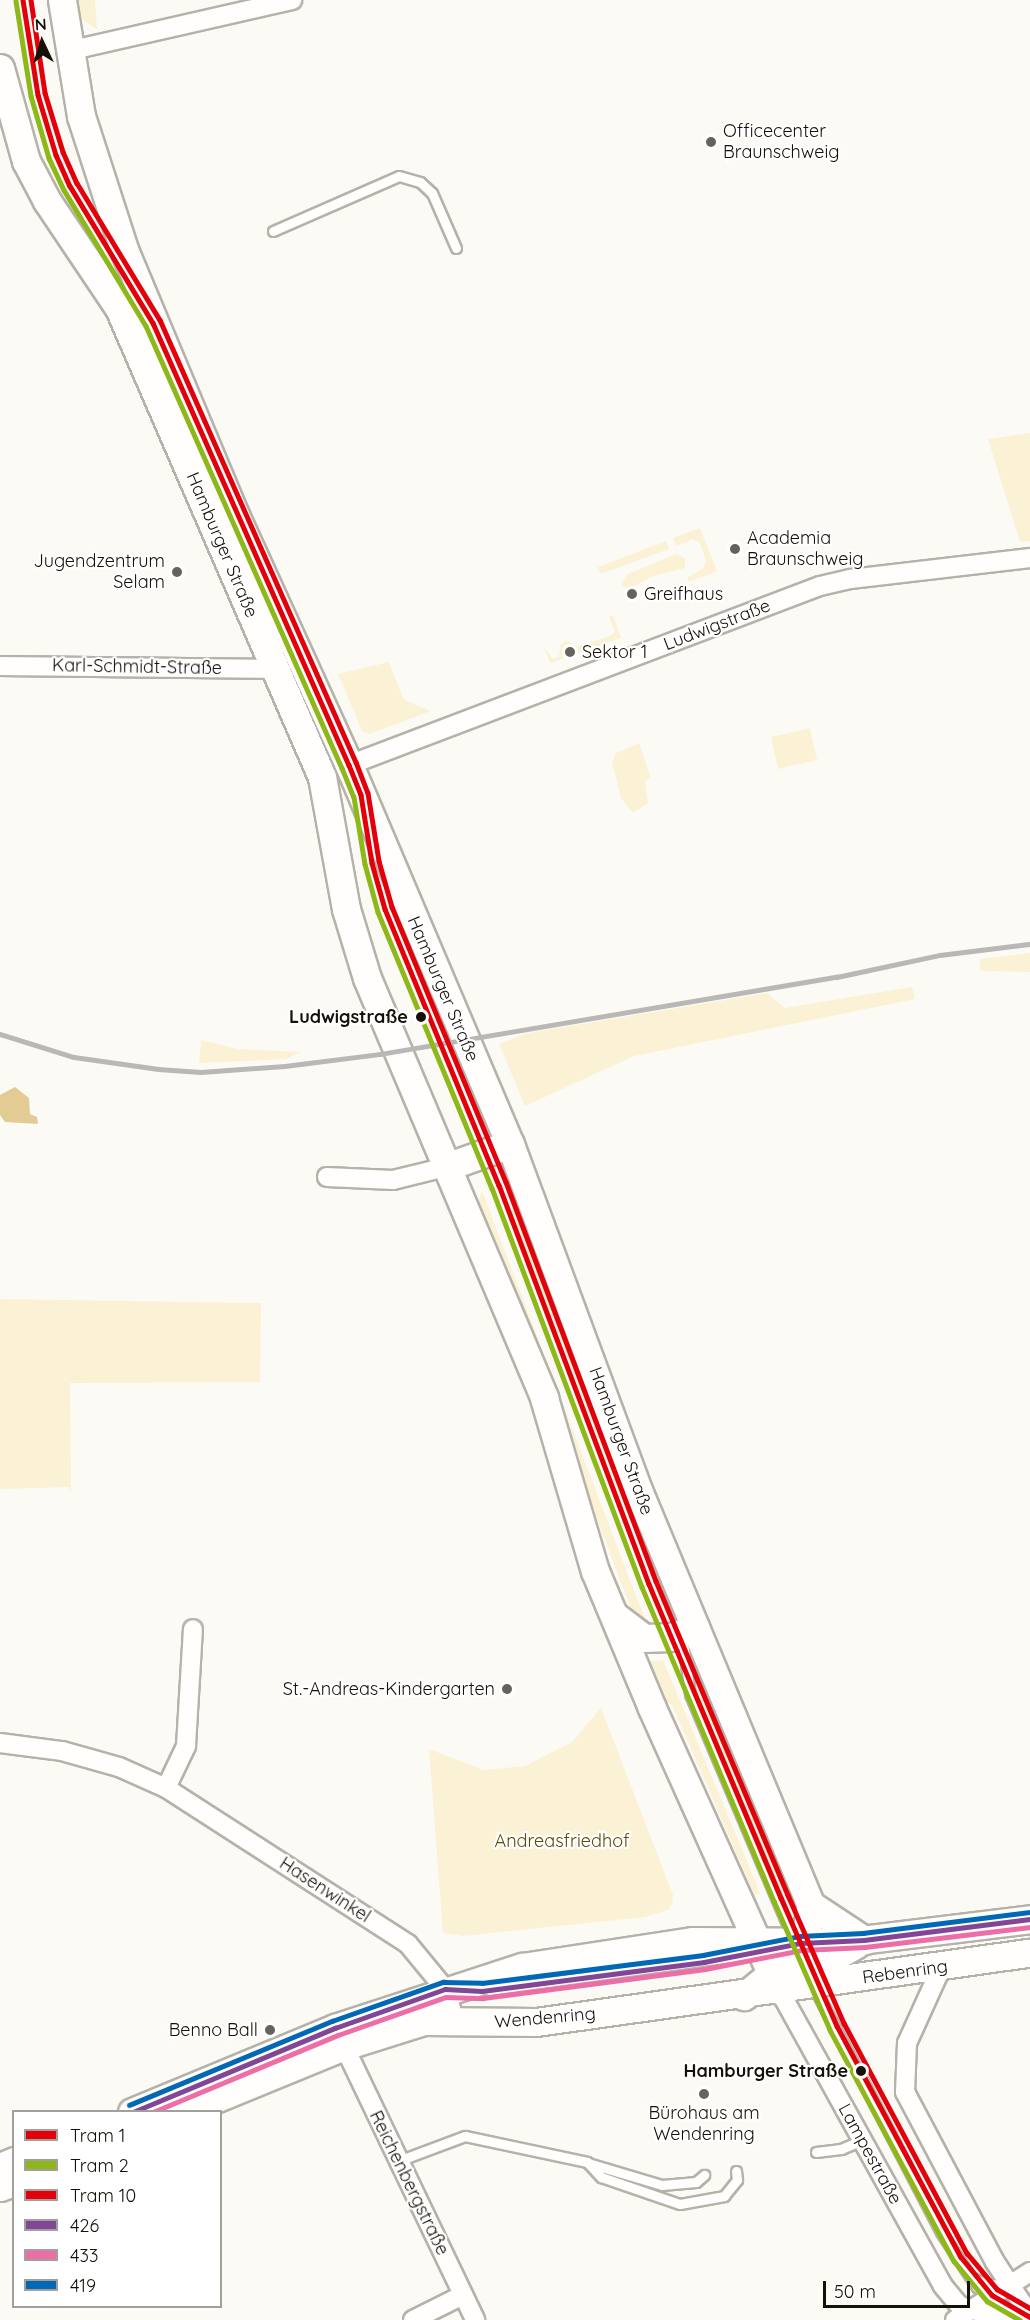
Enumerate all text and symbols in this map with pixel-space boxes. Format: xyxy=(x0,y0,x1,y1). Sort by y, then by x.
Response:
north arrow xyxy=(12,12,72,72)
text: N xyxy=(34,14,47,34)
place label: Officecenter Braunschweig xyxy=(723,121,840,164)
marker: Officecenter Braunschweig xyxy=(704,135,718,149)
street label: Hamburger Straße xyxy=(182,469,262,621)
place label: Academia Braunschweig xyxy=(747,528,864,570)
marker: Academia Braunschweig xyxy=(728,542,742,556)
place label: Jugendzentrum Selam xyxy=(34,551,165,594)
marker: Jugendzentrum Selam xyxy=(170,565,184,579)
place label: Greifhaus xyxy=(644,583,723,605)
marker: Greifhaus xyxy=(625,587,639,601)
street label: Ludwigstraße xyxy=(661,595,773,655)
place label: Sektor 1 xyxy=(582,641,647,663)
marker: Sektor 1 xyxy=(563,645,577,659)
street label: Karl-Schmidt-Straße xyxy=(52,655,222,679)
street label: Hamburger Straße xyxy=(403,913,483,1065)
place label: Ludwigstraße xyxy=(289,1006,408,1028)
marker: Ludwigstraße xyxy=(412,1008,430,1026)
street label: Hamburger Straße xyxy=(584,1364,658,1518)
place label: St.-Andreas-Kindergarten xyxy=(283,1678,495,1700)
marker: St.-Andreas-Kindergarten xyxy=(500,1682,514,1696)
park label: Andreasfriedhof xyxy=(495,1830,629,1852)
street label: Hasenwinkel xyxy=(275,1853,375,1927)
street label: Rebenring xyxy=(861,1955,949,1989)
street label: Wendenring xyxy=(493,2003,597,2033)
place label: Benno Ball xyxy=(169,2019,258,2041)
marker: Benno Ball xyxy=(263,2023,277,2037)
place label: Hamburger Straße xyxy=(684,2060,848,2082)
marker: Hamburger Straße xyxy=(852,2062,870,2080)
marker: Bürohaus am Wendenring xyxy=(697,2087,711,2101)
street label: Lampestraße xyxy=(834,2100,906,2208)
place label: Bürohaus am Wendenring xyxy=(648,2103,760,2146)
street label: Reichenbergstraße xyxy=(365,2107,453,2259)
legend xyxy=(12,2110,222,2308)
text: Tram 1 xyxy=(70,2124,125,2147)
text: Tram 2 xyxy=(70,2154,129,2177)
text: Tram 10 xyxy=(70,2184,136,2207)
text: 426 xyxy=(70,2214,99,2237)
text: 433 xyxy=(70,2244,98,2267)
scale bar xyxy=(826,2269,973,2307)
text: 419 xyxy=(70,2274,96,2297)
text: 50 m xyxy=(834,2280,876,2303)

